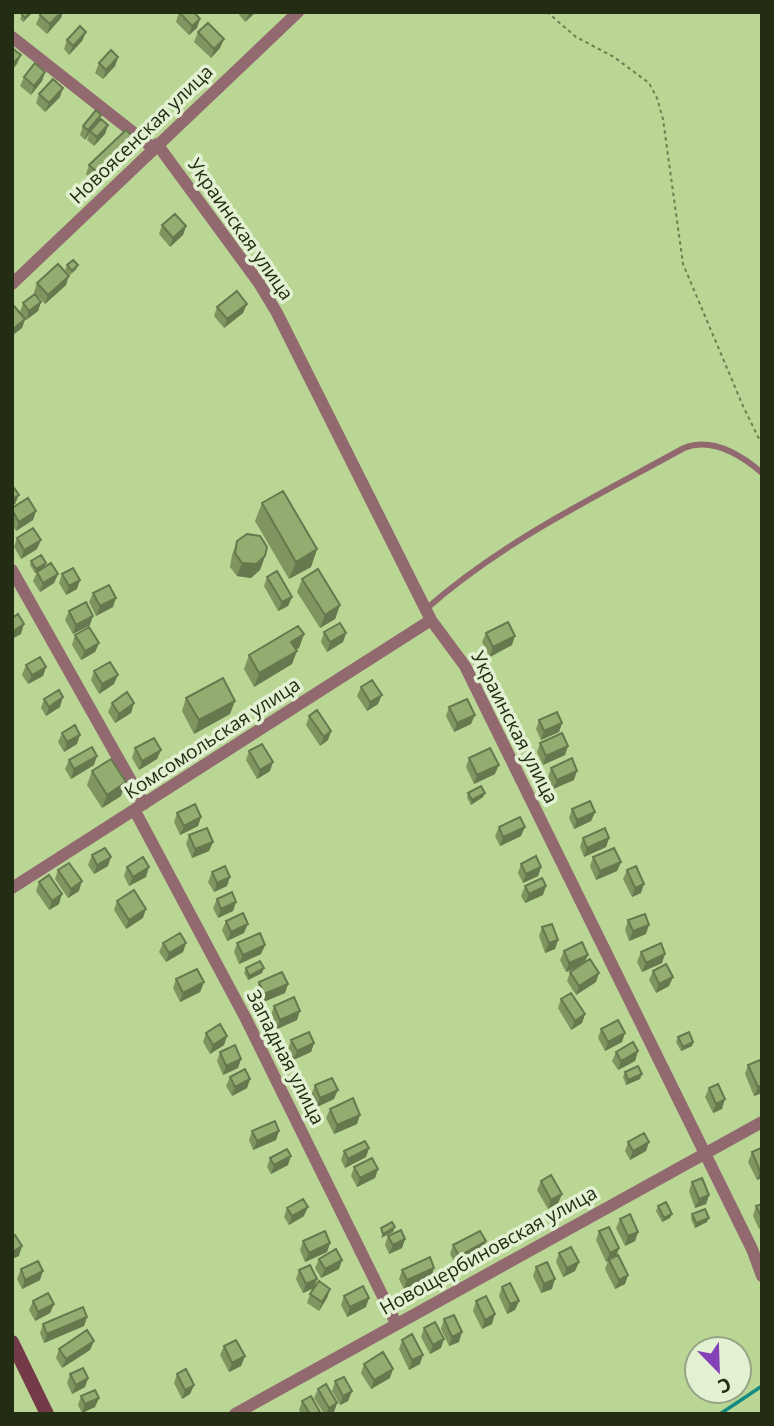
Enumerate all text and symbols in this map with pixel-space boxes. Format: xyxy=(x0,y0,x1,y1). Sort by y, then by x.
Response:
street label: Новоясенская улица xyxy=(64,59,218,209)
street label: Украинская улица xyxy=(182,153,300,305)
street label: Украинская улица xyxy=(465,646,565,808)
street label: Комсомольская улица xyxy=(119,671,305,805)
street label: Западная улица xyxy=(241,985,331,1129)
street label: Новощербиновская улица xyxy=(375,1179,601,1321)
north arrow xyxy=(683,1335,753,1405)
text: С xyxy=(714,1371,735,1400)

